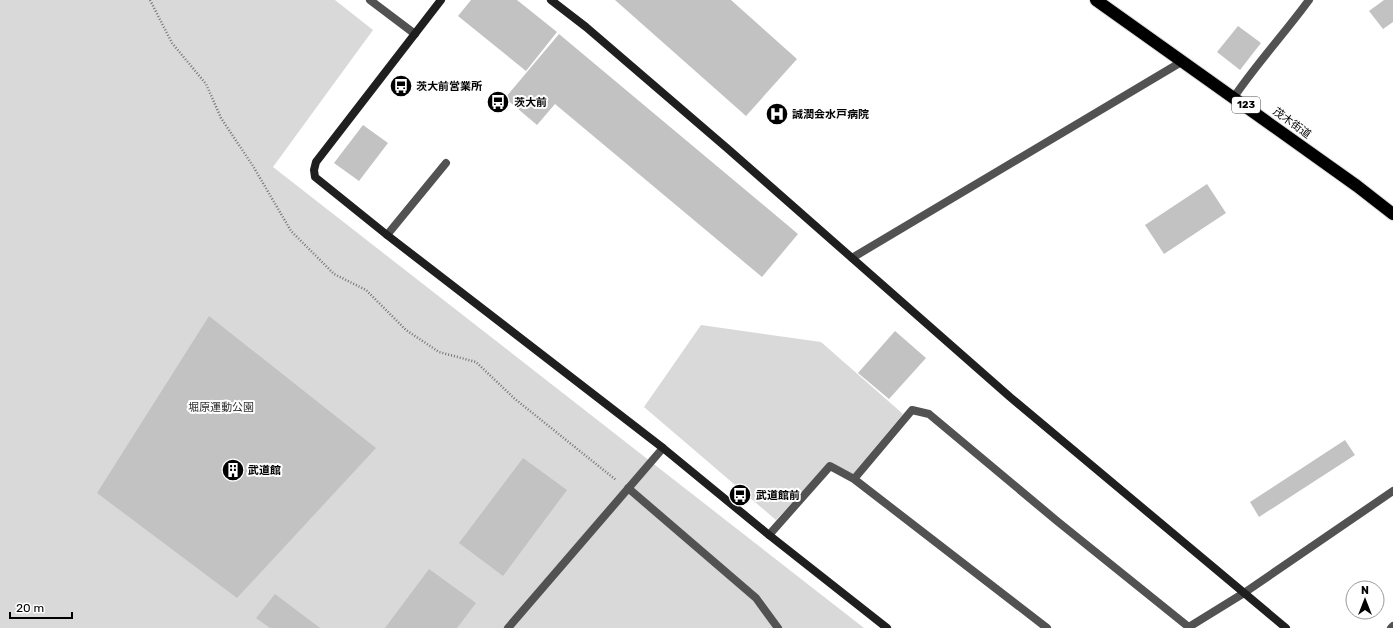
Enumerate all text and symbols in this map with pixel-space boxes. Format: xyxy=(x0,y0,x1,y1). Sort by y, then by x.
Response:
bus stop icon: 茨大前営業所 xyxy=(388,73,414,99)
place label: 茨大前営業所 xyxy=(416,80,482,93)
bus stop icon: 茨大前 xyxy=(485,89,511,115)
place label: 茨大前 xyxy=(514,96,547,109)
road number: 123 xyxy=(1232,97,1260,113)
hospital icon: 誠潤会水戸病院 xyxy=(764,101,790,127)
street label: 茂木街道 xyxy=(1270,105,1314,141)
place label: 誠潤会水戸病院 xyxy=(792,108,869,121)
park label: 堀原運動公園 xyxy=(188,401,254,414)
building icon: 武道館 xyxy=(220,457,246,483)
place label: 武道館 xyxy=(248,464,281,477)
bus stop icon: 武道館前 xyxy=(727,482,753,508)
place label: 武道館前 xyxy=(756,489,800,502)
north arrow xyxy=(1345,580,1385,620)
text: N xyxy=(1361,584,1369,597)
scale bar xyxy=(10,594,72,620)
text: 20 m xyxy=(16,601,44,615)

